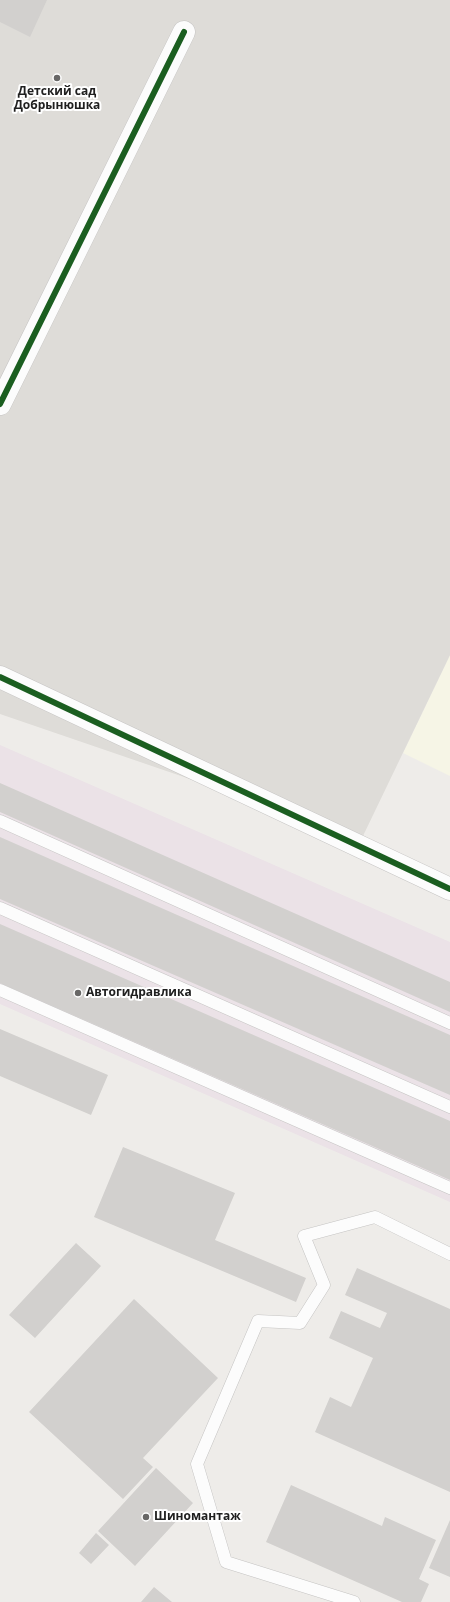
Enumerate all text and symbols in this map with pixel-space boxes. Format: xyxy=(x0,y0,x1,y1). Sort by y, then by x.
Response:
marker: Детский сад Добрынюшка xyxy=(52,73,62,83)
place label: Детский сад Добрынюшка xyxy=(14,85,100,113)
place label: Автогидравлика xyxy=(86,986,192,1000)
marker: Автогидравлика xyxy=(73,988,83,998)
place label: Шиномантаж xyxy=(154,1510,241,1524)
marker: Шиномантаж xyxy=(141,1512,151,1522)

